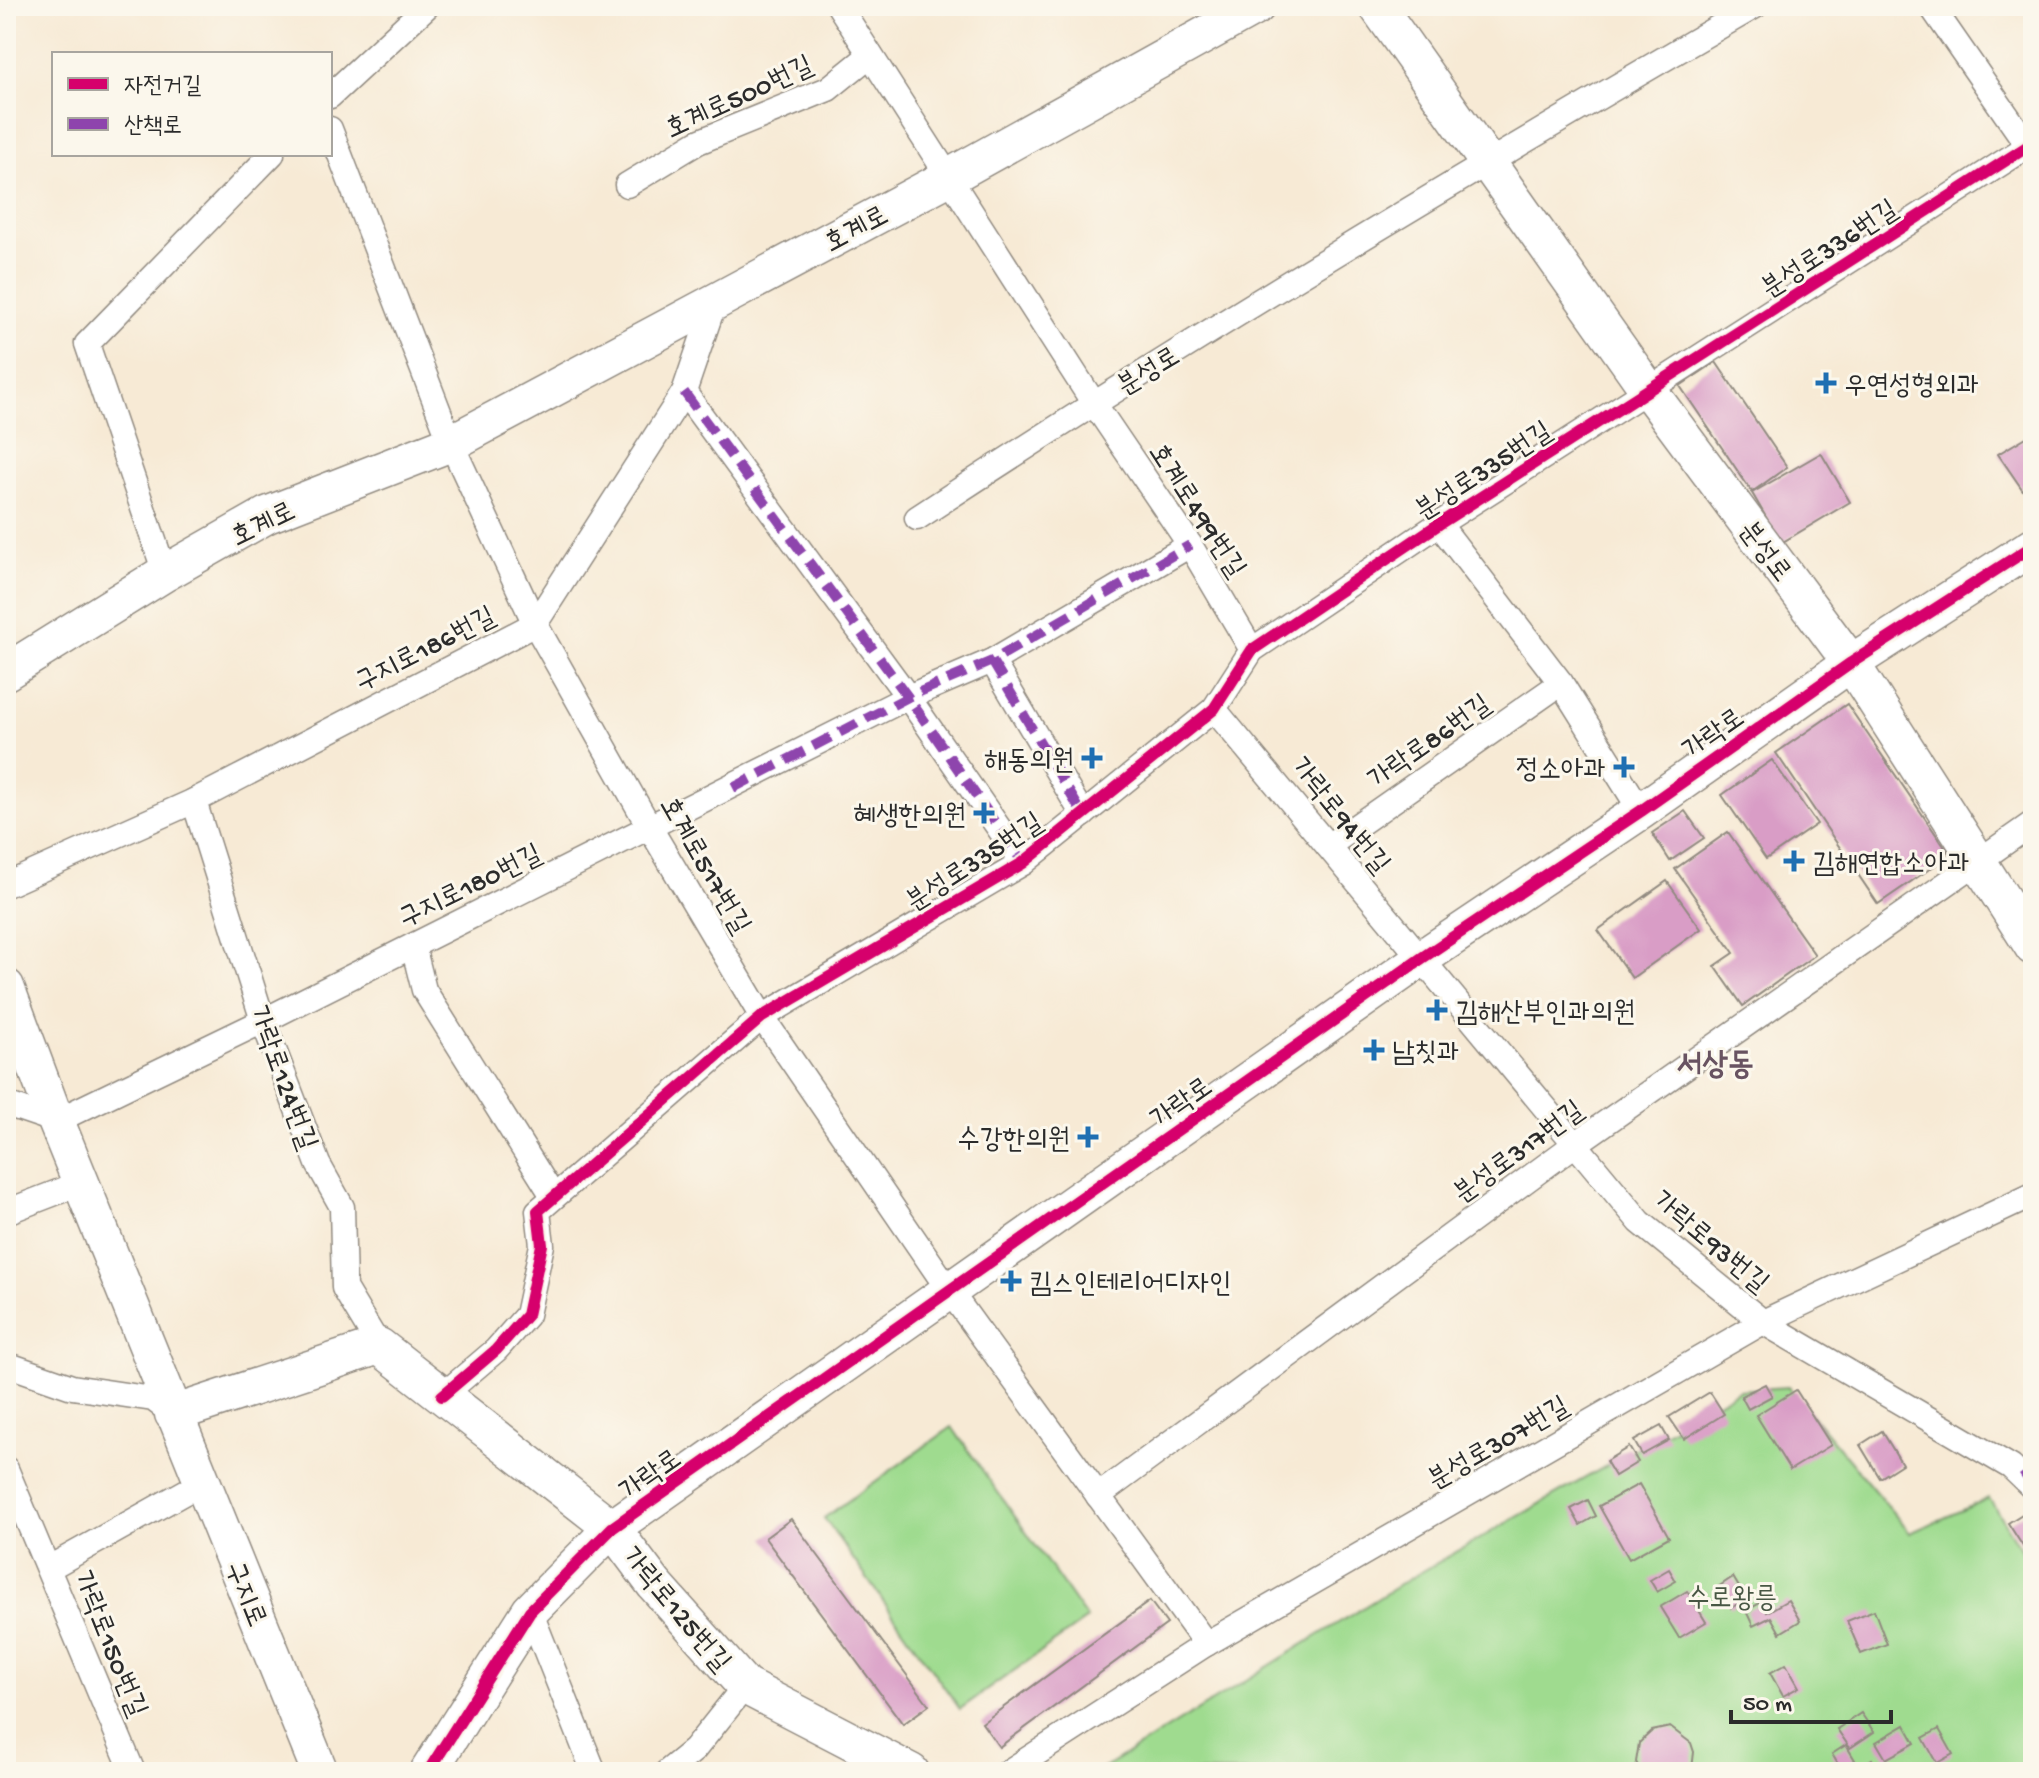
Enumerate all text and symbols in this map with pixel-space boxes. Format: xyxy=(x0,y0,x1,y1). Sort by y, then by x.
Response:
street label: 호계로500번길 xyxy=(661,50,819,148)
legend xyxy=(52,52,332,156)
text: 자전거길 xyxy=(124,73,201,102)
text: 산책로 xyxy=(124,113,182,142)
street label: 분성로336번길 xyxy=(1756,194,1905,307)
street label: 호계로 xyxy=(820,201,895,261)
street label: 분성로 xyxy=(1112,341,1187,404)
place label: 우연성형외과 xyxy=(1844,371,1979,404)
marker: 우연성형외과 xyxy=(1815,372,1837,394)
street label: 분성로335번길 xyxy=(1410,416,1559,529)
street label: 호계로499번길 xyxy=(1139,438,1251,585)
street label: 호계로 xyxy=(226,496,302,556)
street label: 분성로 xyxy=(1730,516,1797,590)
street label: 구지로186번길 xyxy=(350,601,502,701)
street label: 가락로86번길 xyxy=(1363,689,1498,798)
street label: 가락로 xyxy=(1677,703,1752,769)
place label: 해동의원 xyxy=(984,746,1074,779)
marker: 해동의원 xyxy=(1081,747,1103,769)
street label: 가락로94번길 xyxy=(1282,752,1395,882)
place label: 정소아과 xyxy=(1516,755,1606,788)
marker: 정소아과 xyxy=(1613,756,1635,778)
street label: 호계로517번길 xyxy=(651,792,756,941)
place label: 혜생한의원 xyxy=(853,801,966,834)
marker: 혜생한의원 xyxy=(973,802,995,824)
street label: 분성로335번길 xyxy=(901,807,1050,920)
street label: 구지로180번길 xyxy=(394,839,548,937)
place label: 김해연합소아과 xyxy=(1812,849,1970,882)
marker: 김해연합소아과 xyxy=(1783,850,1805,872)
place label: 김해산부인과의원 xyxy=(1455,998,1635,1031)
marker: 김해산부인과의원 xyxy=(1426,999,1448,1021)
street label: 가락로124번길 xyxy=(239,1002,322,1155)
place label: 남칫과 xyxy=(1392,1038,1460,1071)
marker: 남칫과 xyxy=(1363,1039,1385,1061)
district label: 서상동 xyxy=(1676,1048,1754,1086)
street label: 가락로 xyxy=(1145,1072,1220,1138)
street label: 분성로317번길 xyxy=(1448,1095,1591,1212)
place label: 수강한의원 xyxy=(957,1125,1070,1158)
marker: 수강한의원 xyxy=(1077,1126,1099,1148)
street label: 가락로93번길 xyxy=(1644,1185,1774,1301)
place label: 킴스인테리어디자인 xyxy=(1029,1269,1232,1302)
marker: 킴스인테리어디자인 xyxy=(1000,1270,1022,1292)
street label: 분성로307번길 xyxy=(1423,1391,1576,1499)
street label: 가락로 xyxy=(614,1444,689,1510)
street label: 가락로125번길 xyxy=(613,1542,736,1680)
street label: 구지로 xyxy=(216,1557,272,1632)
street label: 가락로150번길 xyxy=(64,1567,152,1723)
park label: 수로왕릉 xyxy=(1687,1584,1777,1617)
scale bar xyxy=(1731,1674,1891,1724)
text: 50 m xyxy=(1743,1691,1792,1720)

